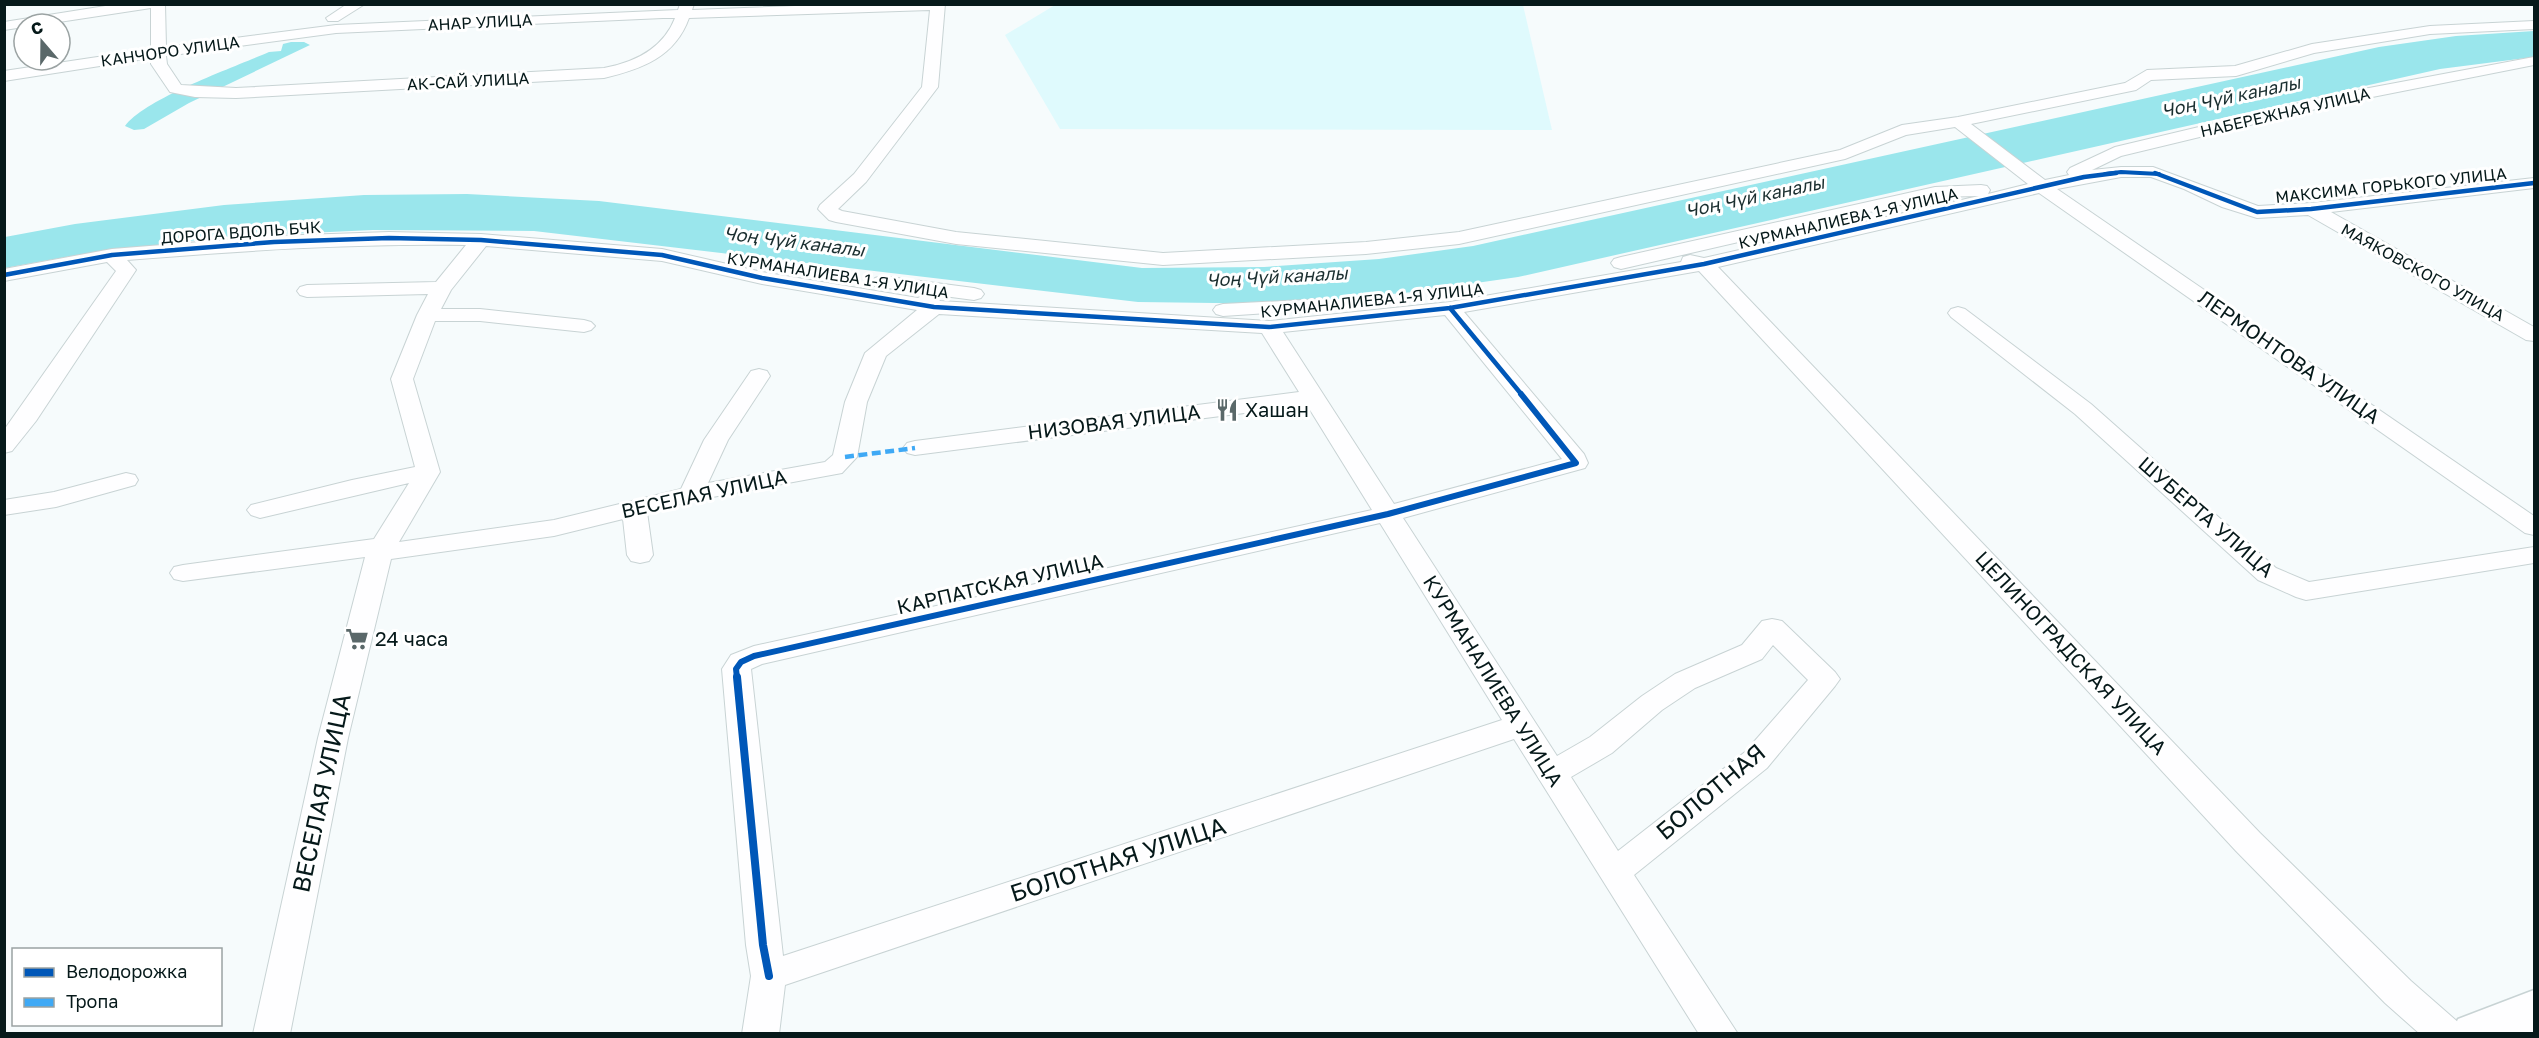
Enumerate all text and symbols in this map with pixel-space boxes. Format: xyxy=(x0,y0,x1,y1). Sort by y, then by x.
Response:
street label: АНАР УЛИЦА xyxy=(427,9,533,35)
north arrow xyxy=(12,12,72,72)
text: С xyxy=(28,17,46,39)
street label: КАНЧОРО УЛИЦА xyxy=(99,31,241,71)
street label: АК-САЙ УЛИЦА xyxy=(406,68,530,94)
water label: Чоң Чүй каналы xyxy=(2159,70,2303,122)
street label: НАБЕРЕЖНАЯ УЛИЦА xyxy=(2198,83,2372,141)
street label: МАКСИМА ГОРЬКОГО УЛИЦА xyxy=(2274,163,2508,207)
water label: Чоң Чүй каналы xyxy=(1683,170,1827,222)
street label: КУРМАНАЛИЕВА 1-Я УЛИЦА xyxy=(1736,183,1960,253)
street label: ДОРОГА ВДОЛЬ БЧК xyxy=(160,216,322,248)
street label: МАЯКОВСКОГО УЛИЦА xyxy=(2338,219,2508,325)
water label: Чоң Чүй каналы xyxy=(722,221,867,262)
street label: КУРМАНАЛИЕВА 1-Я УЛИЦА xyxy=(726,248,951,302)
water label: Чоң Чүй каналы xyxy=(1206,261,1349,292)
street label: КУРМАНАЛИЕВА 1-Я УЛИЦА xyxy=(1259,278,1485,322)
street label: ЛЕРМОНТОВА УЛИЦА xyxy=(2194,284,2385,428)
restaurant icon: Хашан xyxy=(1214,397,1240,423)
place label: Хашан xyxy=(1245,397,1309,421)
street label: НИЗОВАЯ УЛИЦА xyxy=(1026,398,1202,444)
street label: ШУБЕРТА УЛИЦА xyxy=(2134,451,2279,582)
street label: ВЕСЕЛАЯ УЛИЦА xyxy=(619,464,789,522)
street label: ЦЕЛИНОГРАДСКАЯ УЛИЦА xyxy=(1971,546,2172,759)
street label: КАРПАТСКАЯ УЛИЦА xyxy=(894,548,1105,618)
street label: КУРМАНАЛИЕВА УЛИЦА xyxy=(1419,570,1569,790)
supermarket icon: 24 часа xyxy=(344,626,370,652)
place label: 24 часа xyxy=(375,626,448,650)
street label: ВЕСЕЛАЯ УЛИЦА xyxy=(285,691,356,895)
street label: БОЛОТНАЯ xyxy=(1649,737,1771,845)
street label: БОЛОТНАЯ УЛИЦА xyxy=(1006,810,1229,907)
legend xyxy=(12,948,222,1026)
text: Велодорожка xyxy=(66,960,187,982)
text: Тропа xyxy=(66,990,118,1012)

